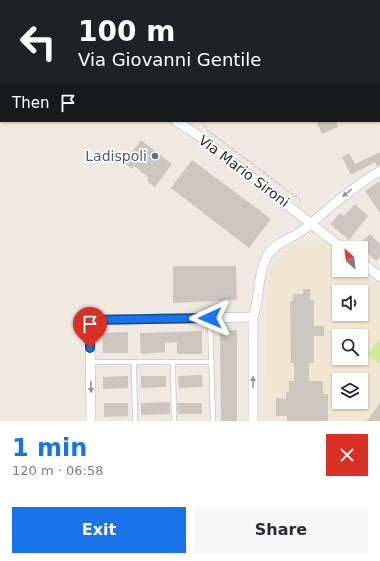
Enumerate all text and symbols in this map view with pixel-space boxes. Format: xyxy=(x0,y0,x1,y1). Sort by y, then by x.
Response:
text: 100 m xyxy=(78,15,175,48)
icon: left xyxy=(12,16,64,68)
text: Via Giovanni Gentile xyxy=(78,49,261,70)
icon: arrive xyxy=(57,92,79,114)
text: Then xyxy=(12,94,49,112)
street label: Via Mario Sironi xyxy=(196,132,292,210)
place label: Ladispoli xyxy=(85,148,147,164)
marker: Ladispoli xyxy=(150,151,160,161)
one-way arrow xyxy=(342,188,353,197)
north arrow xyxy=(332,241,368,277)
map controls xyxy=(332,241,368,409)
button: sound xyxy=(332,285,368,321)
position arrow xyxy=(189,297,231,339)
pin xyxy=(73,307,107,348)
icon: arrive xyxy=(79,313,101,335)
button: search xyxy=(332,329,368,365)
button: layers xyxy=(332,373,368,409)
one-way arrow xyxy=(250,375,256,388)
one-way arrow xyxy=(88,381,94,394)
text: 1 min xyxy=(12,434,87,462)
button: close xyxy=(326,434,368,476)
text: 120 m · 06:58 xyxy=(12,463,103,478)
button: Exit xyxy=(12,507,186,553)
button: Share xyxy=(194,507,368,553)

